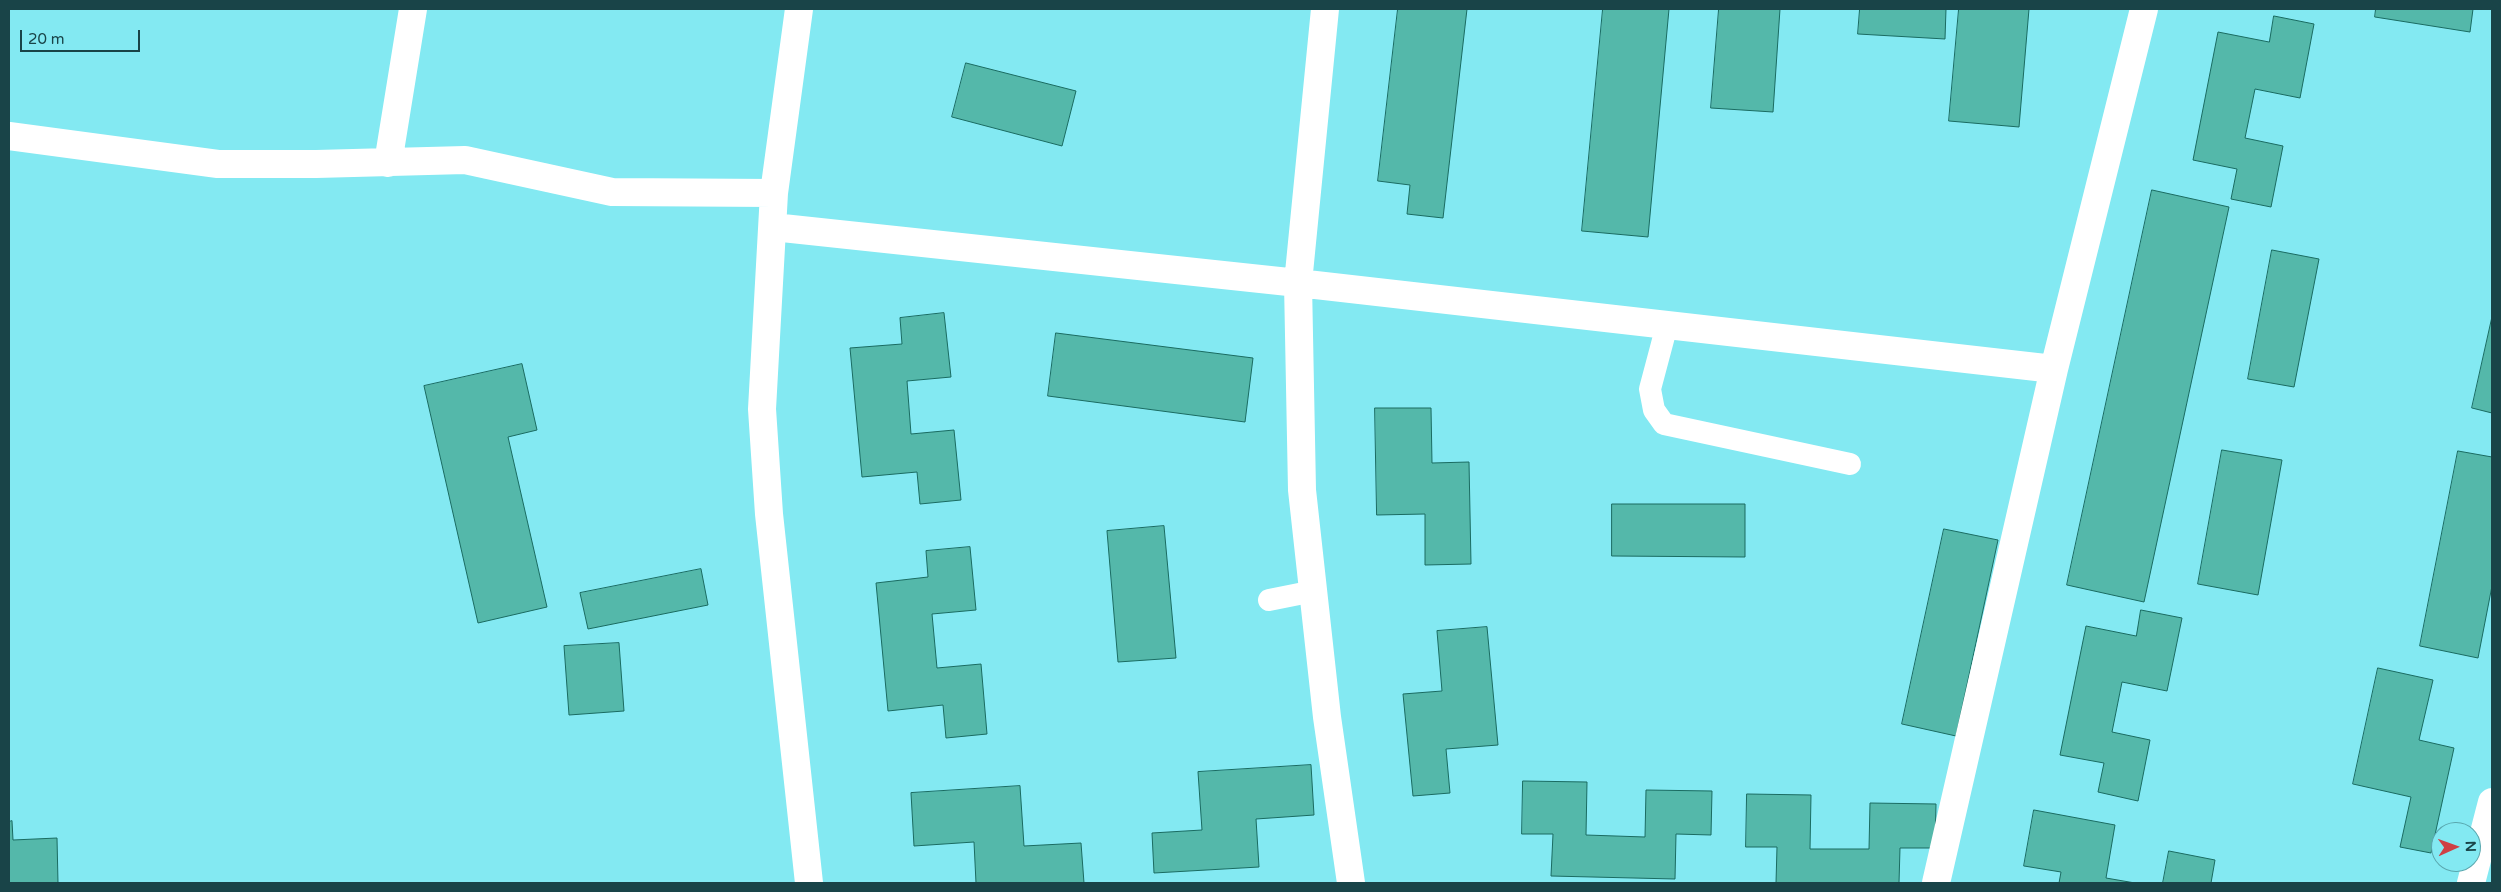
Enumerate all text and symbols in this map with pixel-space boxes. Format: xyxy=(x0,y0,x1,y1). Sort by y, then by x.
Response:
scale bar xyxy=(22,20,142,52)
text: 20 m xyxy=(28,30,65,48)
north arrow xyxy=(2431,822,2481,872)
text: N xyxy=(2462,841,2479,852)

